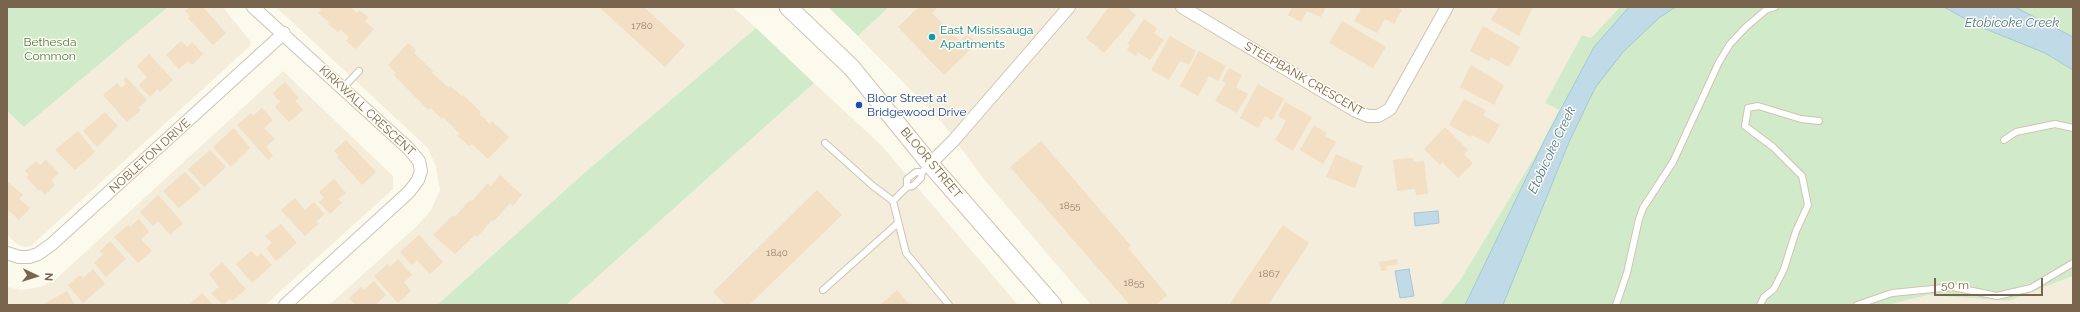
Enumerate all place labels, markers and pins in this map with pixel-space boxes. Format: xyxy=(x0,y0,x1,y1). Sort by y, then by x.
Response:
place label: East Mississauga Apartments xyxy=(940,23,1033,51)
marker: East Mississauga Apartments xyxy=(927,32,937,42)
place label: Bloor Street at Bridgewood Drive xyxy=(867,91,967,119)
marker: Bloor Street at Bridgewood Drive xyxy=(854,100,864,110)

